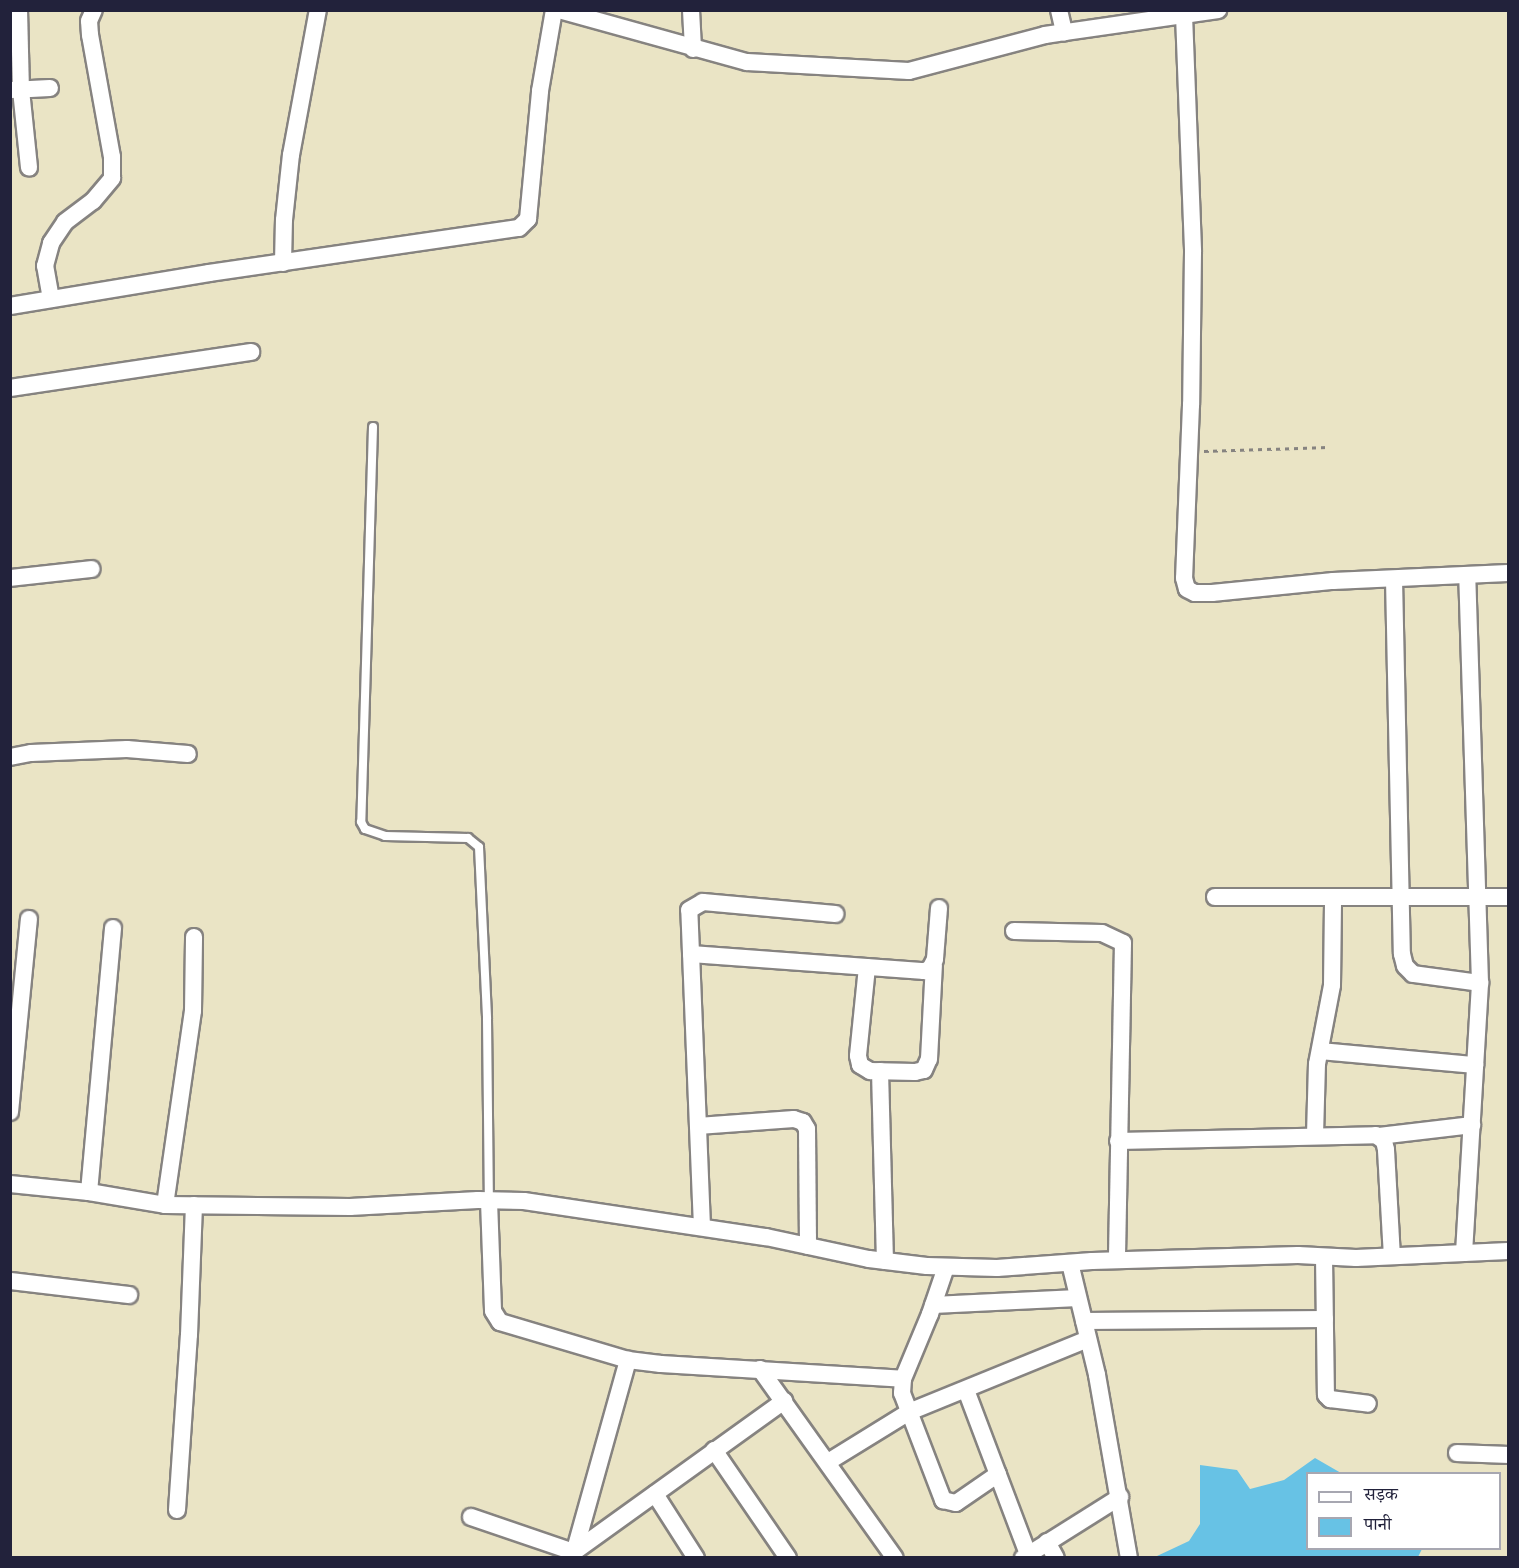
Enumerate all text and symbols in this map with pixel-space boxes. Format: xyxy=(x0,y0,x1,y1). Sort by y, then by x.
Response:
legend xyxy=(1306,1472,1501,1550)
text: सड़क xyxy=(1364,1483,1398,1505)
text: पानी xyxy=(1364,1513,1391,1535)

